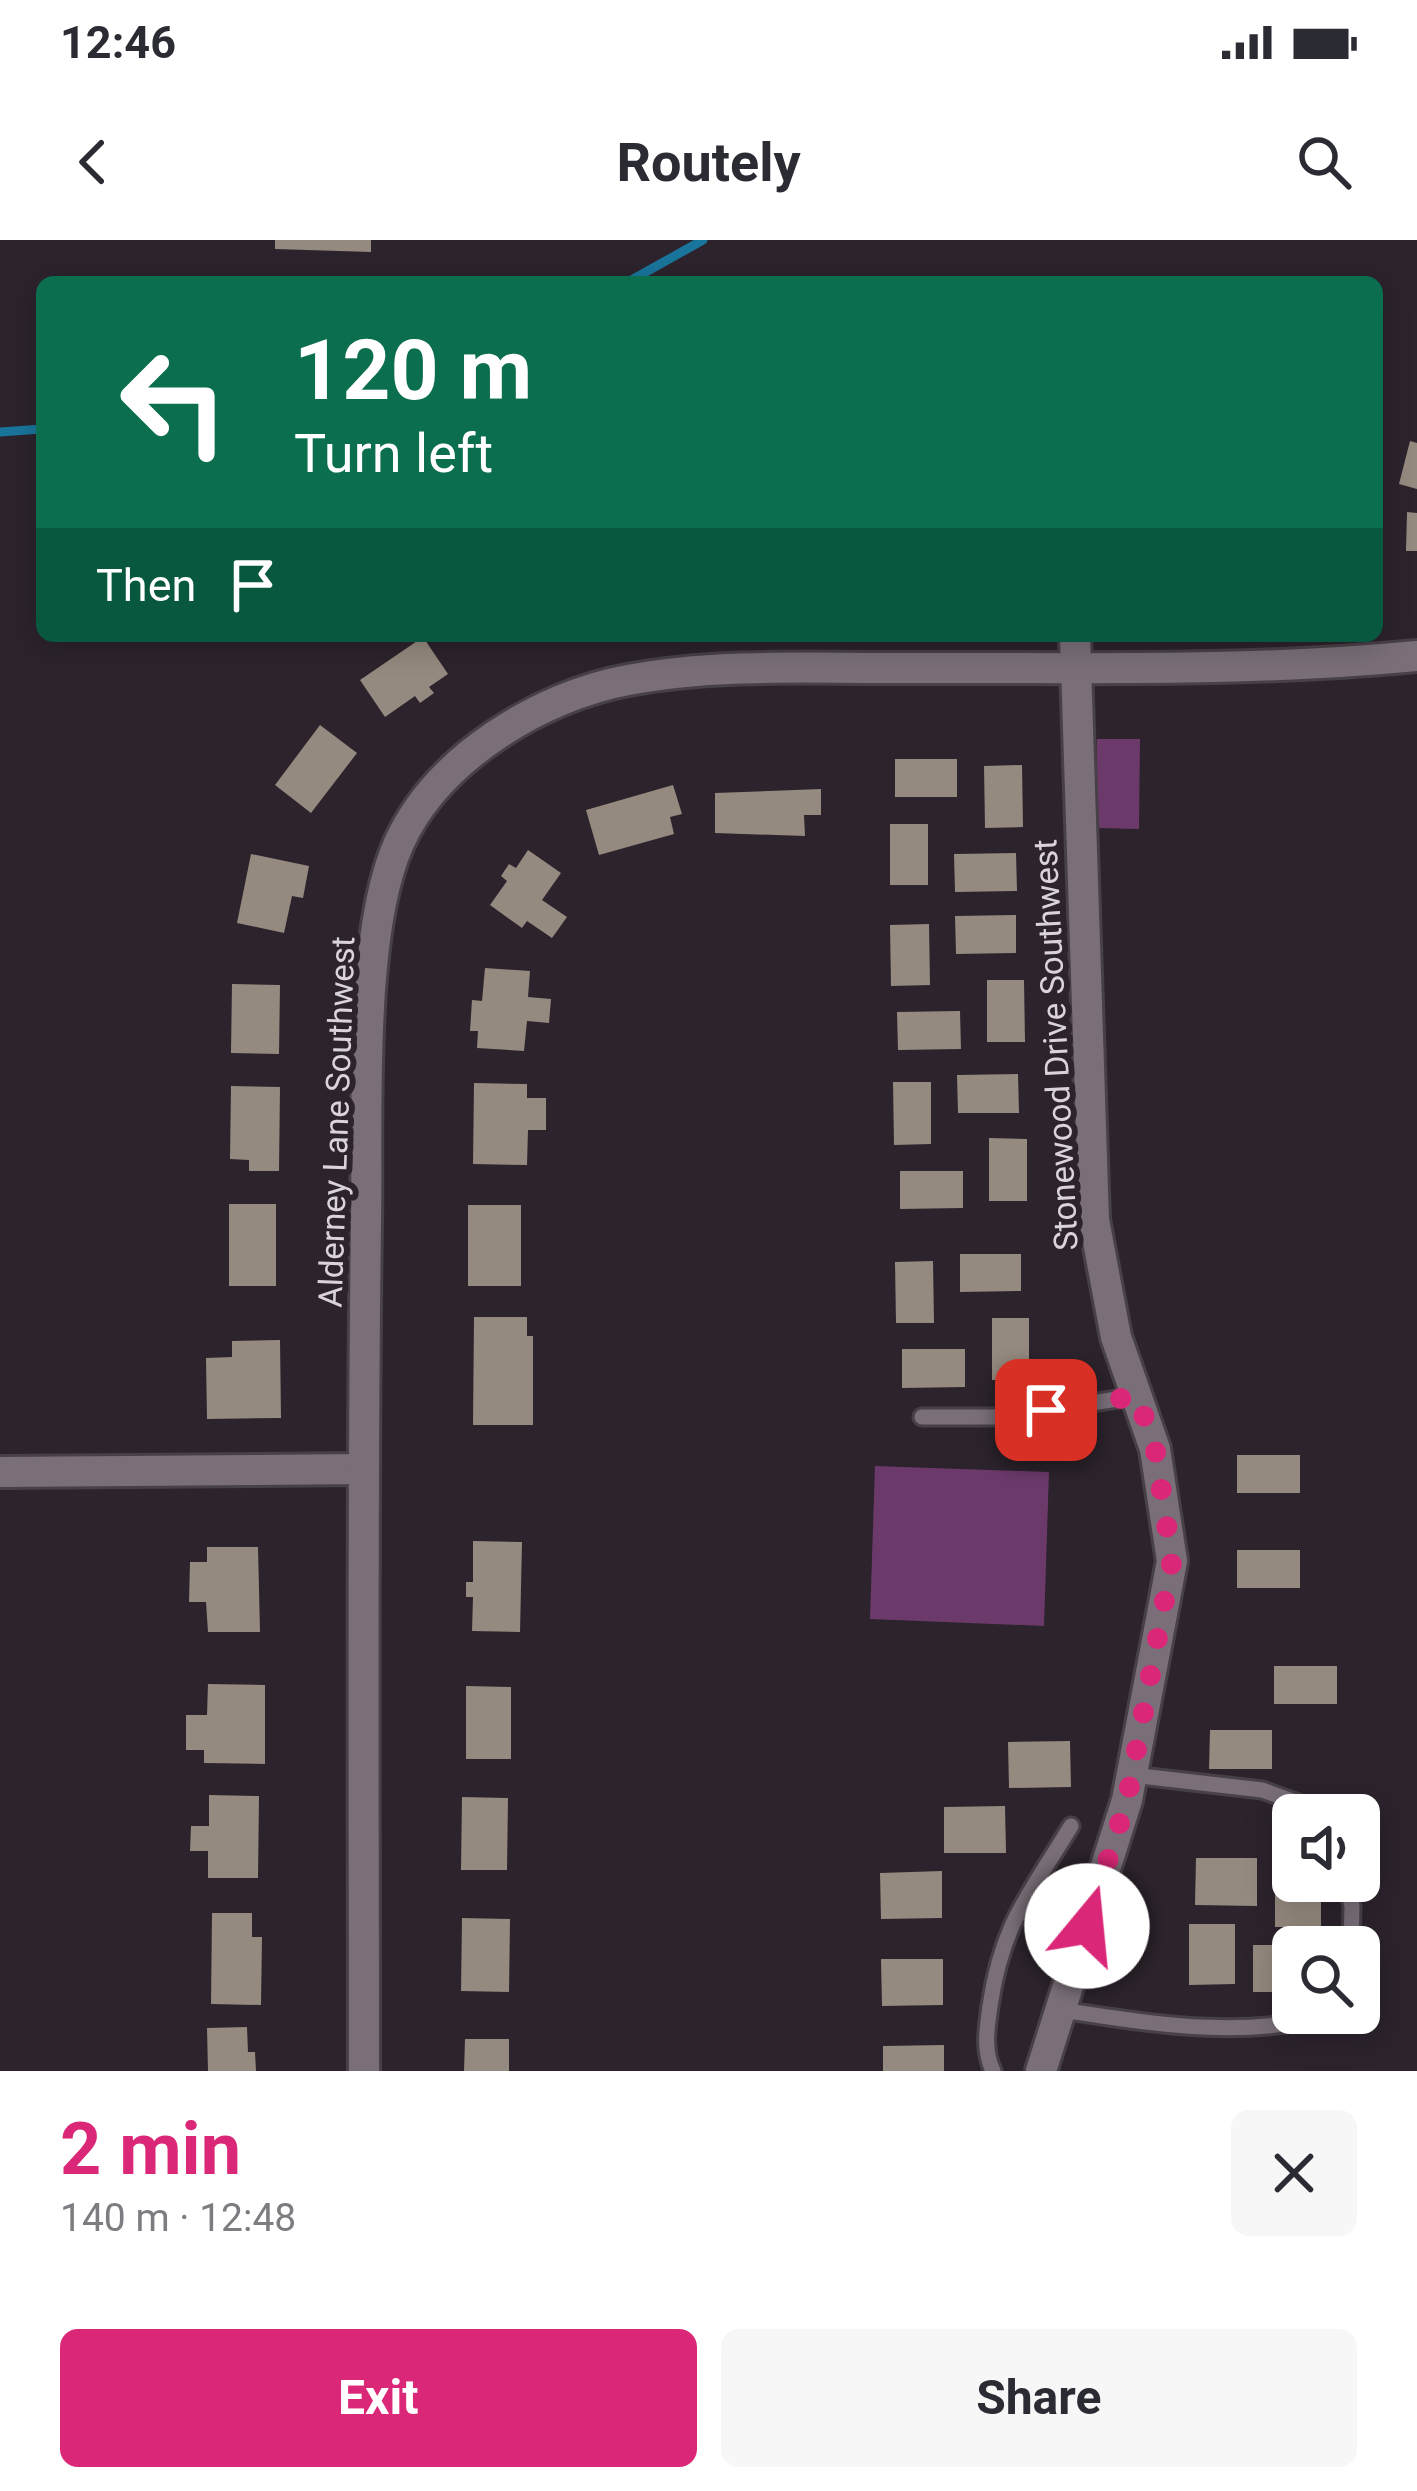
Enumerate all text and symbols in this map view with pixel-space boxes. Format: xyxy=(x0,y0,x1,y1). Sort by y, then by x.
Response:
text: 12:46 xyxy=(60,16,176,69)
icon: back xyxy=(60,129,126,195)
icon: search xyxy=(1291,129,1357,195)
text: Routely xyxy=(616,131,801,194)
text: 120 m xyxy=(294,321,532,420)
icon: left xyxy=(96,324,252,480)
text: Turn left xyxy=(294,422,493,485)
icon: arrive xyxy=(220,552,286,618)
text: Then xyxy=(96,559,196,612)
street label: Stonewood Drive Southwest xyxy=(1025,838,1086,1252)
street label: Alderney Lane Southwest xyxy=(311,936,362,1308)
pin xyxy=(995,1359,1097,1461)
icon: arrive xyxy=(1013,1377,1079,1443)
map controls xyxy=(1272,1794,1380,2034)
button: sound xyxy=(1272,1794,1380,1902)
position arrow xyxy=(1024,1863,1150,1989)
button: search xyxy=(1272,1926,1380,2034)
text: 2 min xyxy=(60,2107,241,2192)
button: close xyxy=(1231,2110,1357,2236)
text: 140 m · 12:48 xyxy=(60,2195,296,2241)
button: Exit xyxy=(60,2329,697,2467)
button: Share xyxy=(721,2329,1357,2467)

